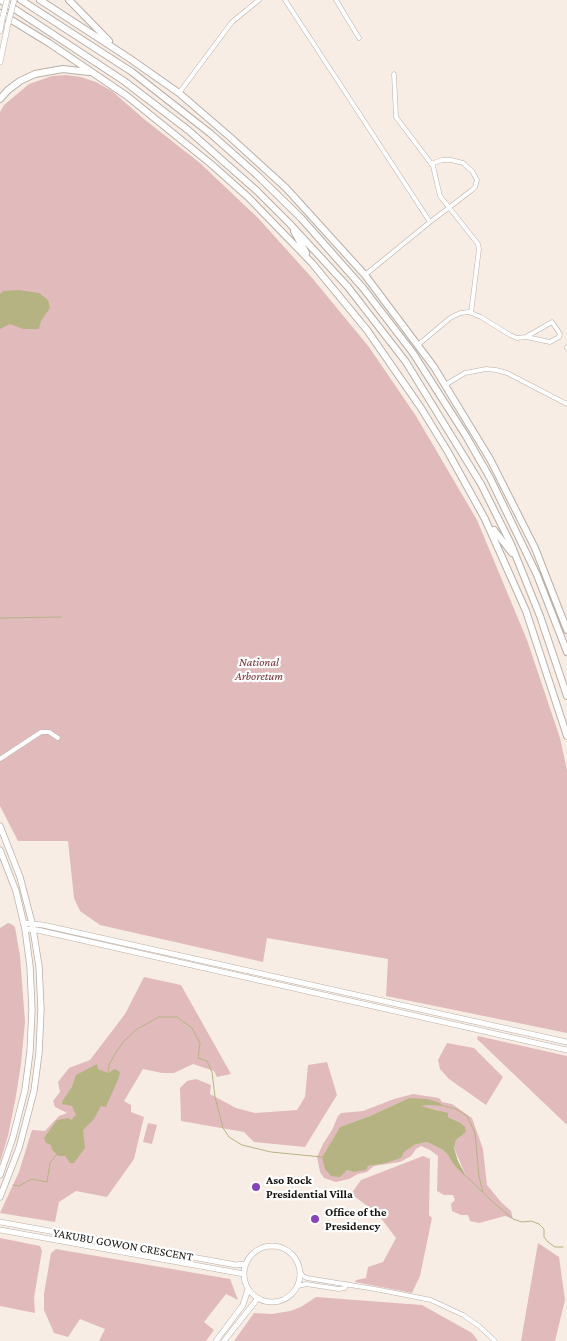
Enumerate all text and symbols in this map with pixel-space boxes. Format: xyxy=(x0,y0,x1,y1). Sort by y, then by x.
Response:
park label: National Arboretum xyxy=(235,655,283,683)
place label: Aso Rock Presidential Villa xyxy=(266,1173,353,1201)
marker: Aso Rock Presidential Villa xyxy=(250,1181,262,1193)
place label: Office of the Presidency xyxy=(325,1205,387,1233)
marker: Office of the Presidency xyxy=(309,1213,321,1225)
street label: YAKUBU GOWON CRESCENT xyxy=(52,1226,194,1264)

